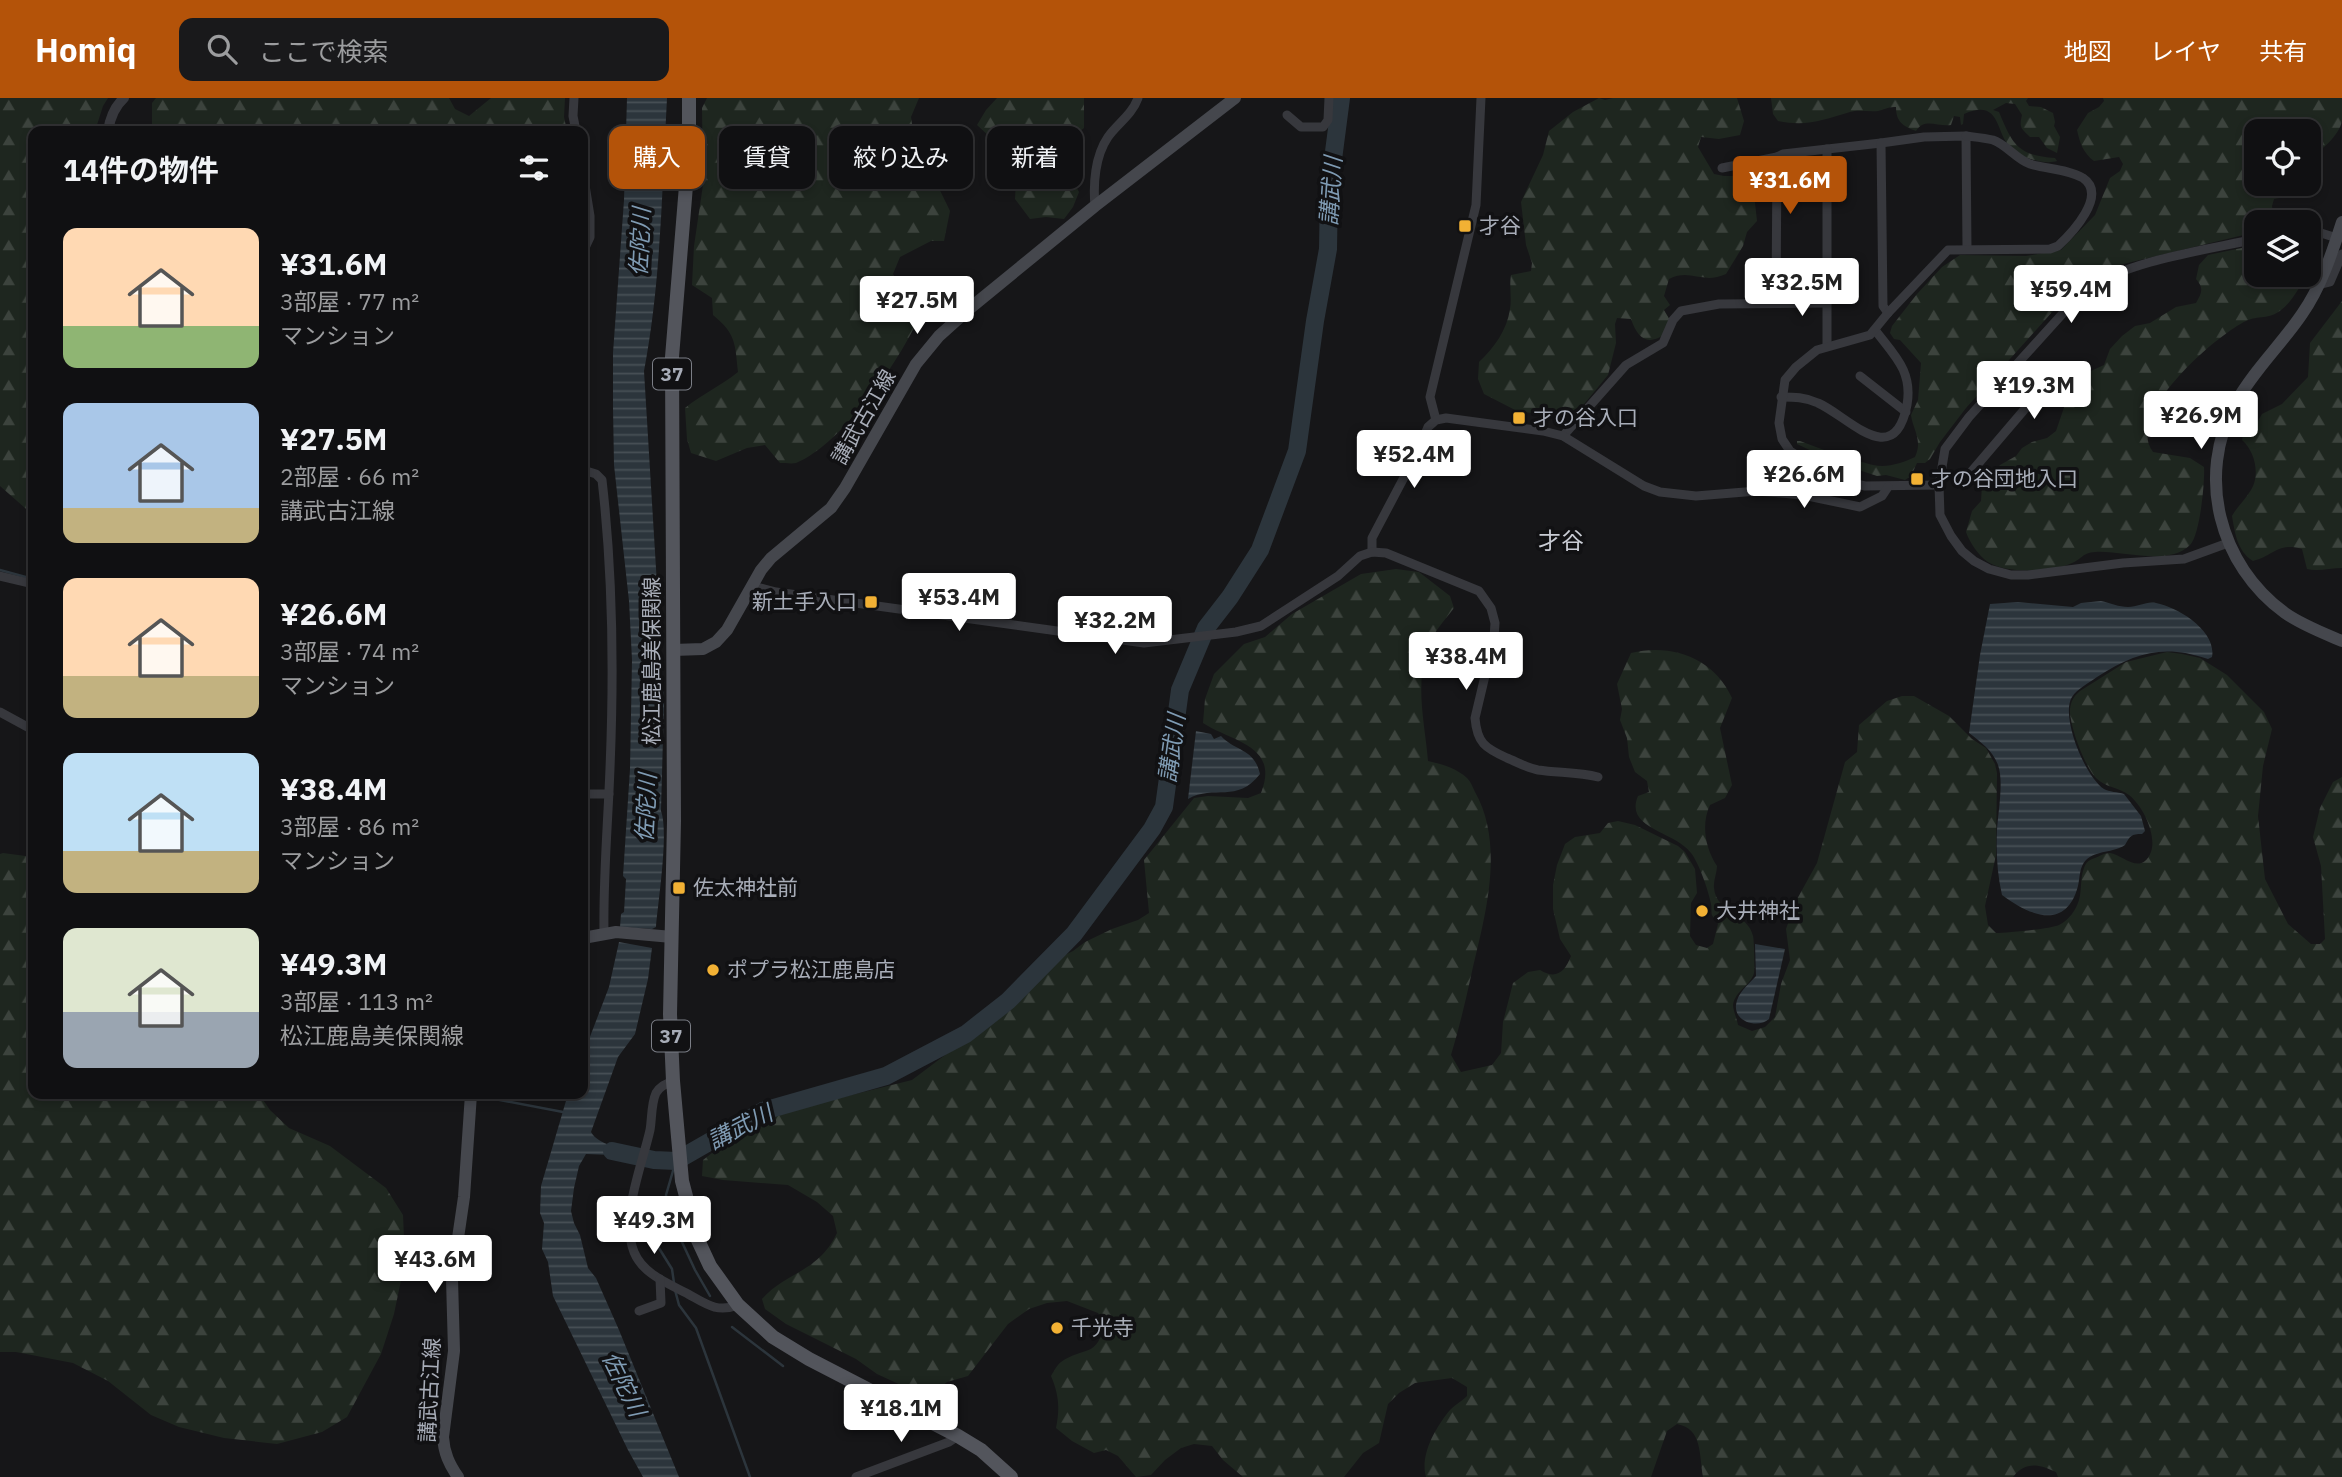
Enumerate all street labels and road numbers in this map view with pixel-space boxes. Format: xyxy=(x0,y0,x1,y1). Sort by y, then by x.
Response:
road number: 37 xyxy=(653,358,691,390)
street label: 講武古江線 xyxy=(825,364,902,469)
street label: 松江鹿島美保関線 xyxy=(637,577,665,745)
road number: 37 xyxy=(652,1020,690,1052)
street label: 講武古江線 xyxy=(412,1337,446,1443)

